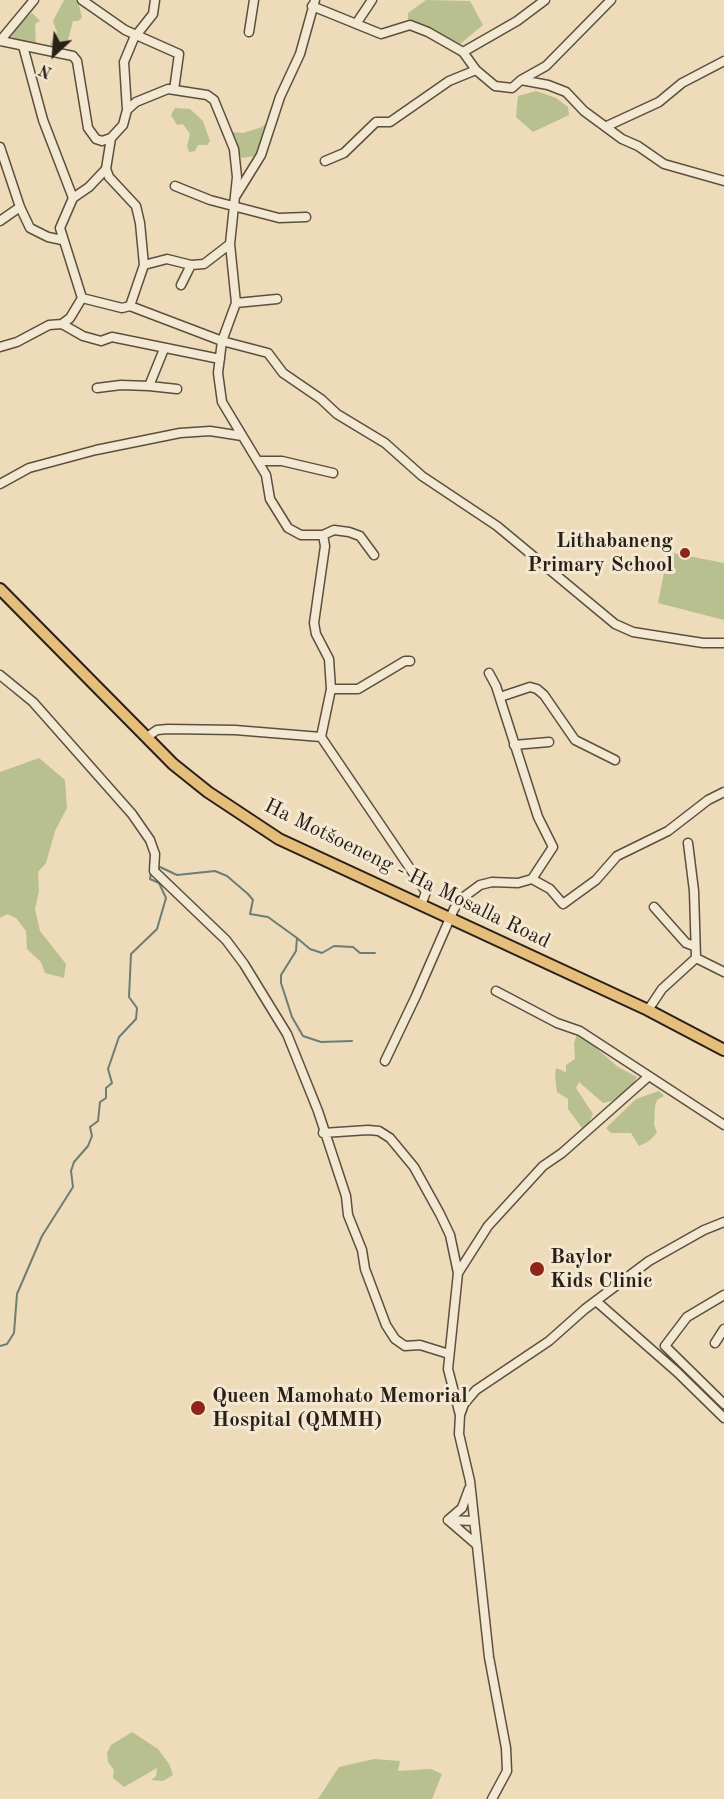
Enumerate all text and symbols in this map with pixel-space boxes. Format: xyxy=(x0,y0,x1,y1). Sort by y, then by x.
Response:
north arrow xyxy=(24,24,84,84)
text: N xyxy=(37,60,55,80)
place label: Lithabaneng Primary School xyxy=(527,528,673,578)
marker: Lithabaneng Primary School xyxy=(678,546,692,560)
street label: Ha Motšoeneng - Ha Mosalla Road xyxy=(260,794,554,954)
place label: Baylor Kids Clinic xyxy=(550,1244,653,1294)
marker: Baylor Kids Clinic xyxy=(528,1260,546,1278)
place label: Queen Mamohato Memorial Hospital (QMMH) xyxy=(212,1383,468,1433)
marker: Queen Mamohato Memorial Hospital (QMMH) xyxy=(189,1399,207,1417)

